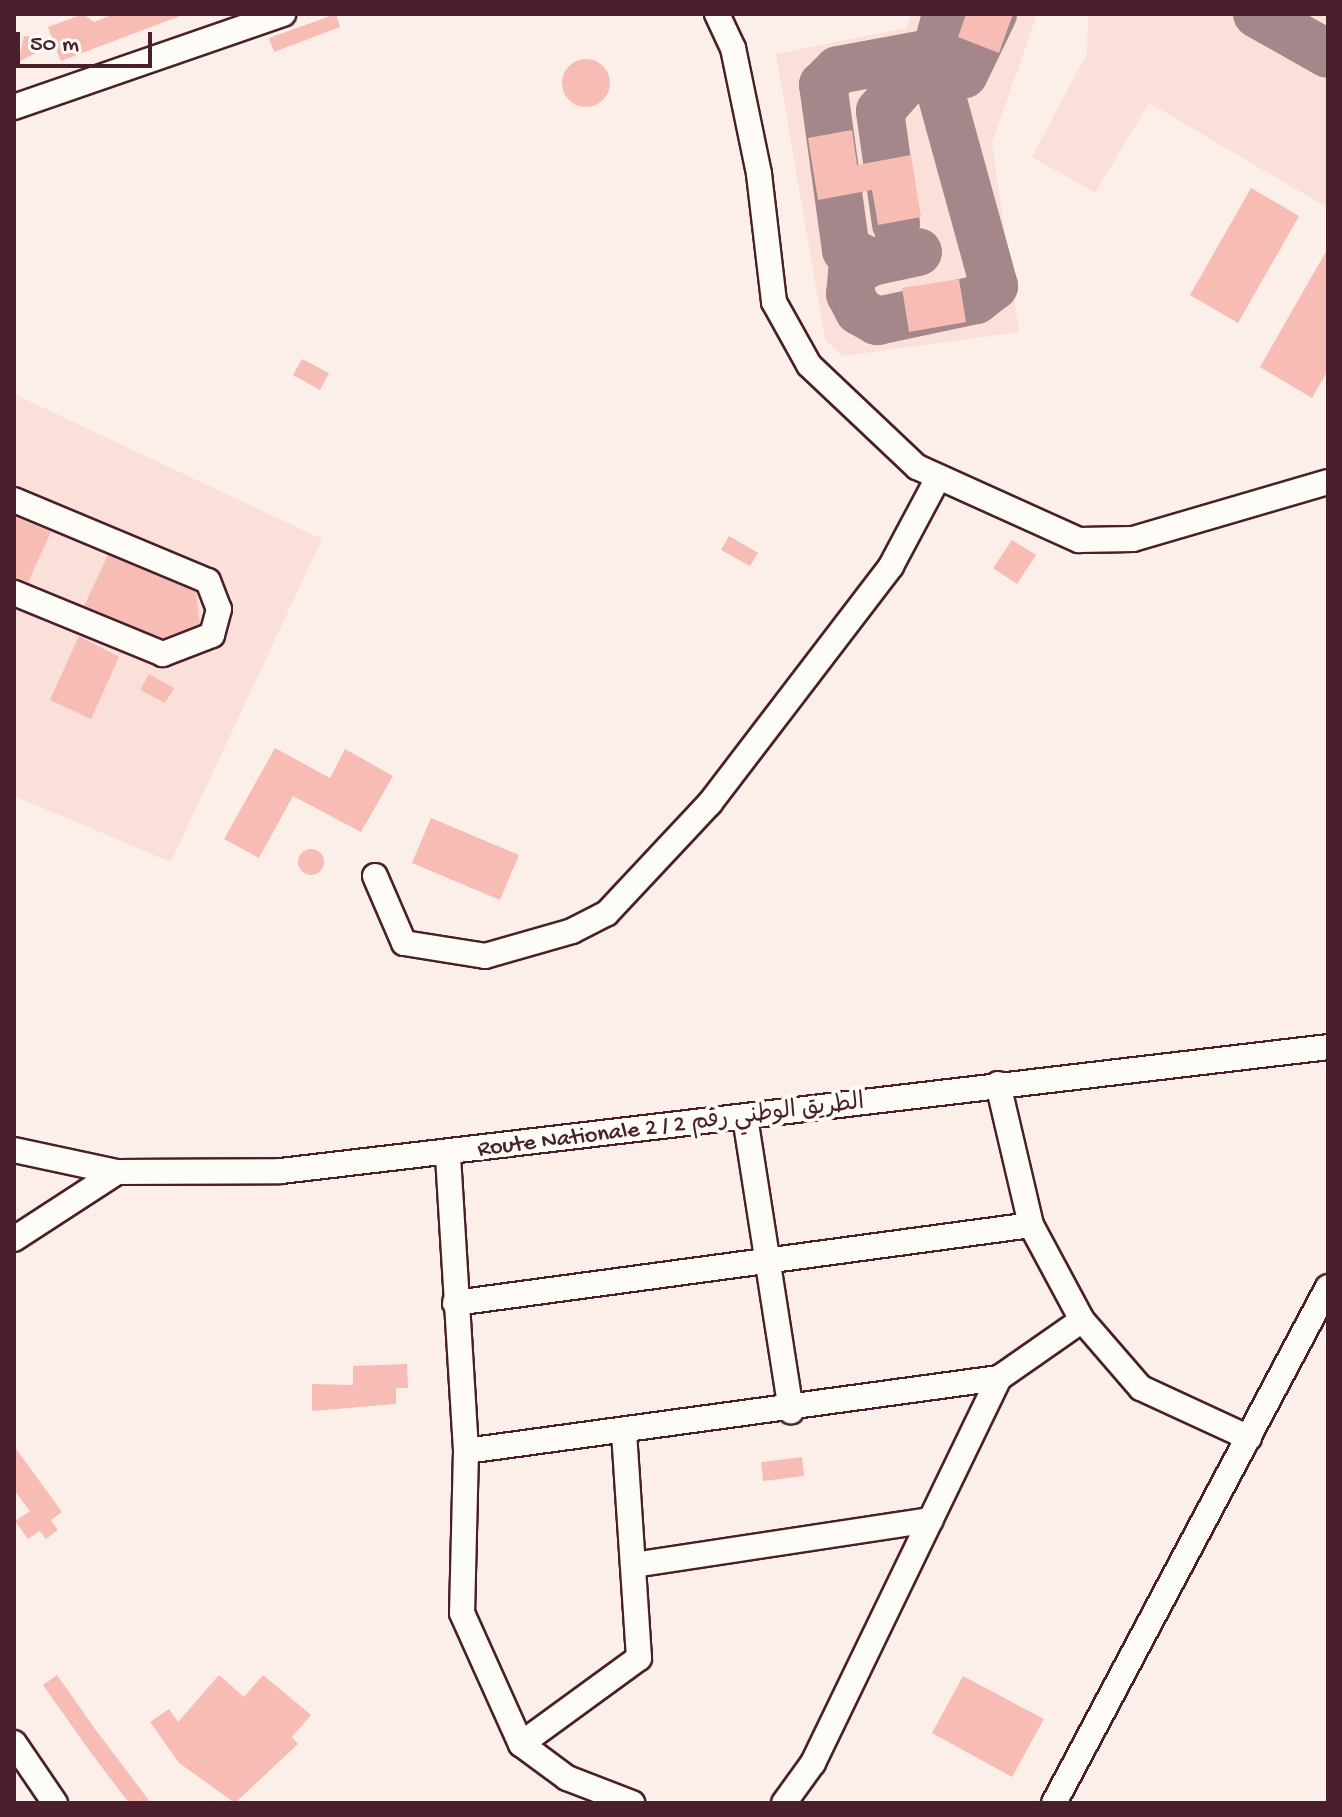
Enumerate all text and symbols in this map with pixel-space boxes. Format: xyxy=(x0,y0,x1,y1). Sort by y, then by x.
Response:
scale bar xyxy=(20,16,156,66)
text: 50 m xyxy=(30,31,79,60)
street label: Route Nationale 2 / الطريق الوطني رقم 2 xyxy=(476,1089,866,1165)

